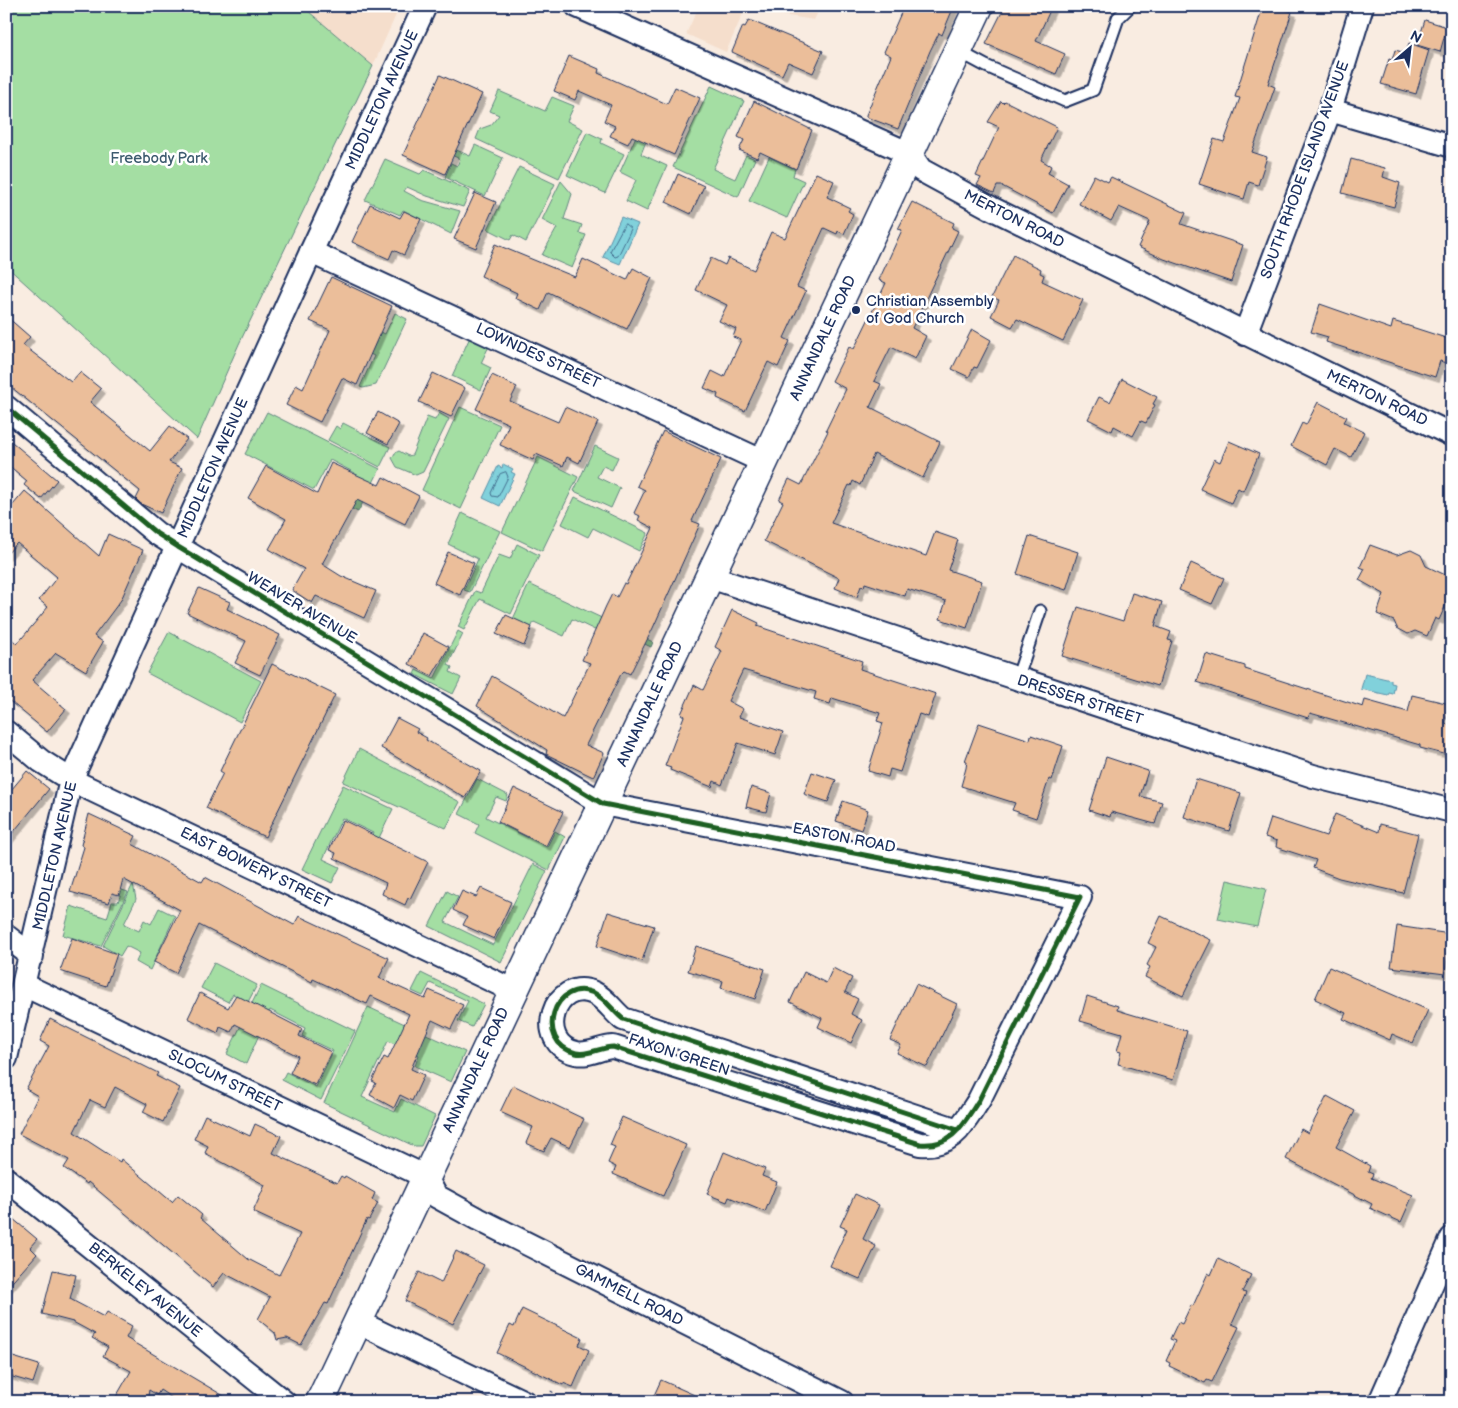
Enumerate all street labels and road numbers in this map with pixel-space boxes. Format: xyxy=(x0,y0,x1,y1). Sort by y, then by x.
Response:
street label: MIDDLETON AVENUE xyxy=(341,27,423,173)
street label: SOUTH RHODE ISLAND AVENUE xyxy=(1257,58,1353,282)
street label: MERTON ROAD xyxy=(961,186,1067,252)
street label: ANNANDALE ROAD xyxy=(786,272,860,404)
street label: LOWNDES STREET xyxy=(473,319,603,393)
street label: MERTON ROAD xyxy=(1323,365,1431,431)
street label: MIDDLETON AVENUE xyxy=(173,395,253,541)
street label: WEAVER AVENUE xyxy=(244,568,360,648)
street label: ANNANDALE ROAD xyxy=(613,638,687,770)
street label: DRESSER STREET xyxy=(1015,671,1145,729)
street label: MIDDLETON AVENUE xyxy=(29,780,81,932)
street label: EASTON ROAD xyxy=(791,819,897,857)
street label: EAST BOWERY STREET xyxy=(177,823,335,913)
street label: ANNANDALE ROAD xyxy=(439,1004,513,1136)
street label: FAXON GREEN xyxy=(626,1030,732,1080)
street label: SLOCUM STREET xyxy=(165,1045,285,1117)
street label: BERKELEY AVENUE xyxy=(84,1238,206,1342)
street label: GAMMELL ROAD xyxy=(572,1260,686,1331)

